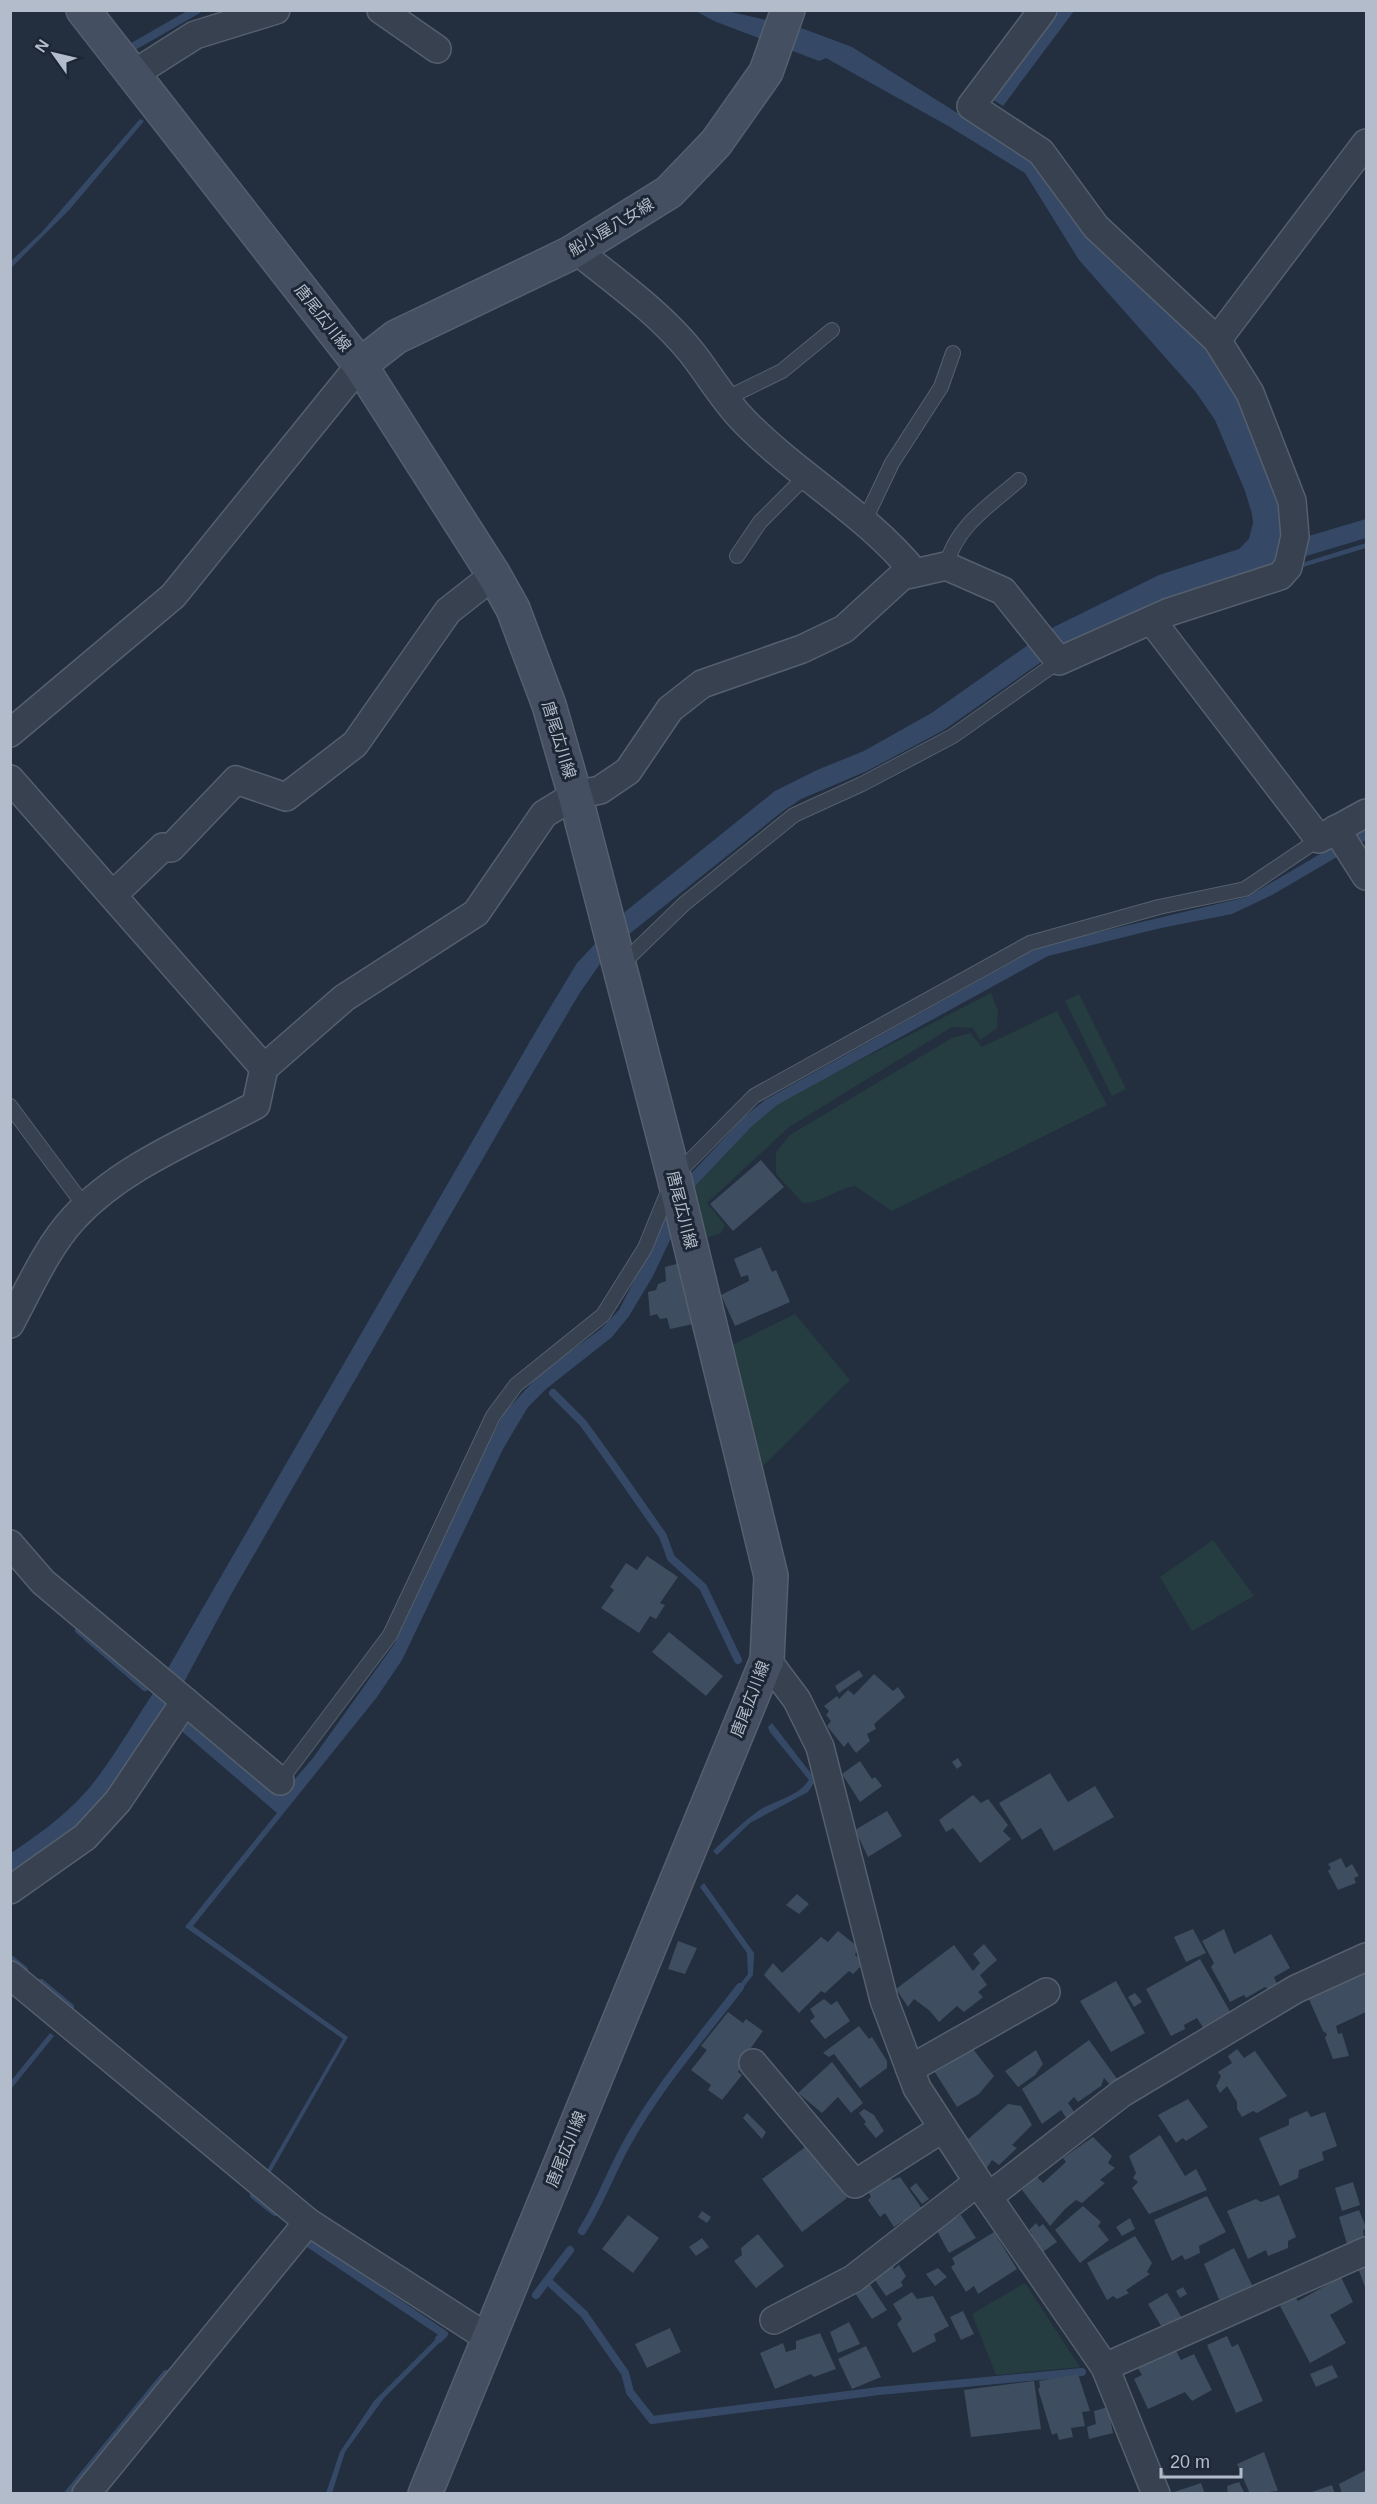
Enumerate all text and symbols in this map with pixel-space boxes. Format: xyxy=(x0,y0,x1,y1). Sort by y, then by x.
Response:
north arrow xyxy=(24,24,84,84)
text: N xyxy=(32,36,52,55)
street label: 船小屋八女線 xyxy=(565,195,657,259)
street label: 唐尾広川線 xyxy=(292,281,354,355)
street label: 唐尾広川線 xyxy=(539,699,579,781)
street label: 唐尾広川線 xyxy=(664,1169,700,1251)
street label: 唐尾広川線 xyxy=(728,1659,772,1739)
street label: 唐尾広川線 xyxy=(543,2109,589,2189)
scale bar xyxy=(1161,2441,1240,2479)
text: 20 m xyxy=(1170,2452,1210,2472)

